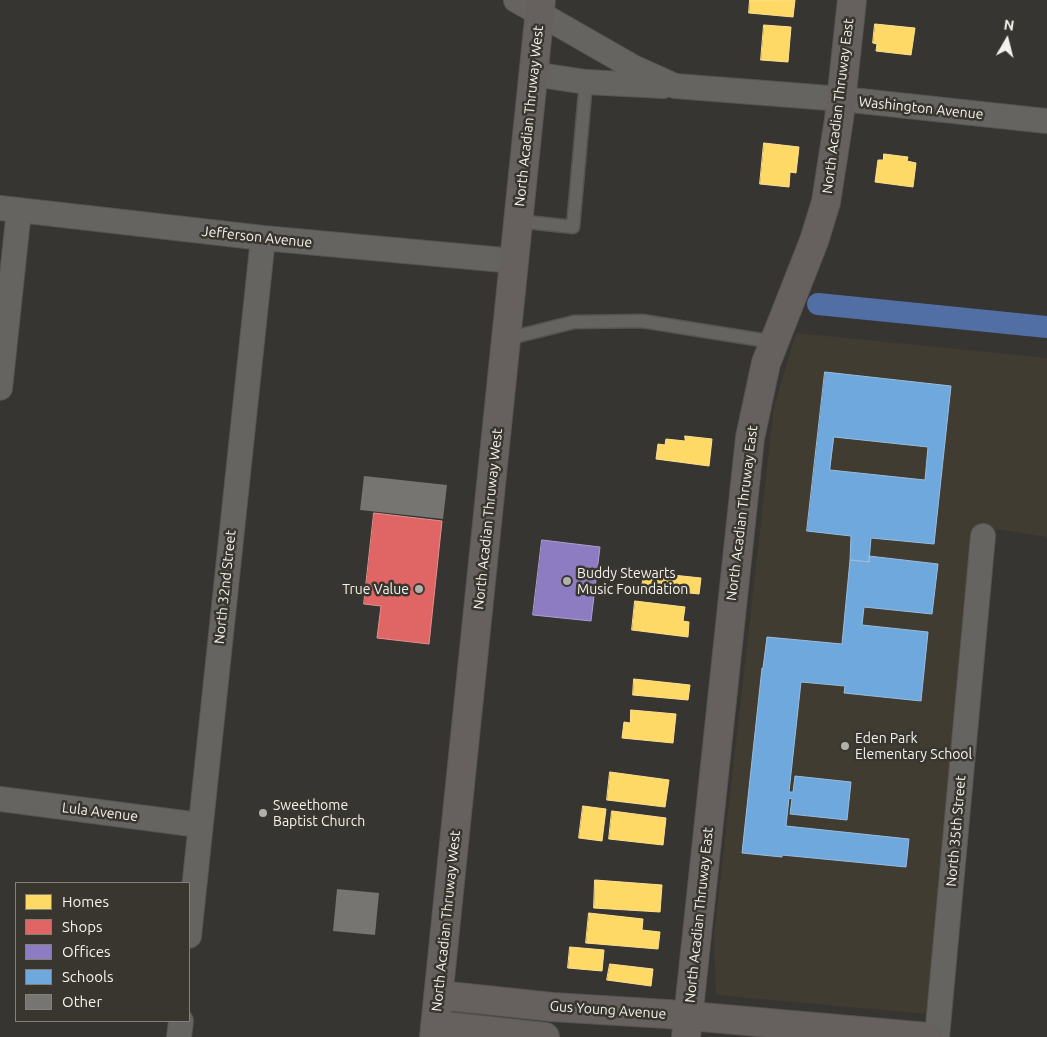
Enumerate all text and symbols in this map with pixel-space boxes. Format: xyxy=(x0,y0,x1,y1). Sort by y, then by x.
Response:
north arrow xyxy=(982,15,1032,65)
text: N xyxy=(1003,16,1015,34)
street label: North Acadian Thruway East xyxy=(819,17,857,195)
street label: North Acadian Thruway West xyxy=(511,25,547,207)
street label: Washington Avenue xyxy=(858,93,984,123)
street label: Jefferson Avenue xyxy=(201,223,313,251)
street label: North Acadian Thruway East xyxy=(723,424,761,602)
street label: North Acadian Thruway West xyxy=(470,428,506,610)
street label: North 32nd Street xyxy=(211,529,239,645)
place label: Buddy Stewarts Music Foundation xyxy=(577,565,688,598)
marker: Buddy Stewarts Music Foundation xyxy=(561,575,573,587)
place label: True Value xyxy=(342,581,409,597)
marker: True Value xyxy=(413,583,425,595)
place label: Eden Park Elementary School xyxy=(855,730,972,762)
marker: Eden Park Elementary School xyxy=(839,740,851,752)
street label: North 35th Street xyxy=(943,775,969,887)
place label: Sweethome Baptist Church xyxy=(273,797,365,830)
street label: Lula Avenue xyxy=(61,799,139,825)
marker: Sweethome Baptist Church xyxy=(257,807,269,819)
street label: North Acadian Thruway East xyxy=(681,826,717,1004)
street label: North Acadian Thruway West xyxy=(428,830,464,1012)
legend xyxy=(15,882,190,1022)
text: Homes xyxy=(62,893,109,910)
text: Shops xyxy=(62,918,103,935)
text: Offices xyxy=(62,943,110,960)
text: Schools xyxy=(62,968,113,985)
text: Other xyxy=(62,993,102,1010)
street label: Gus Young Avenue xyxy=(549,998,667,1022)

